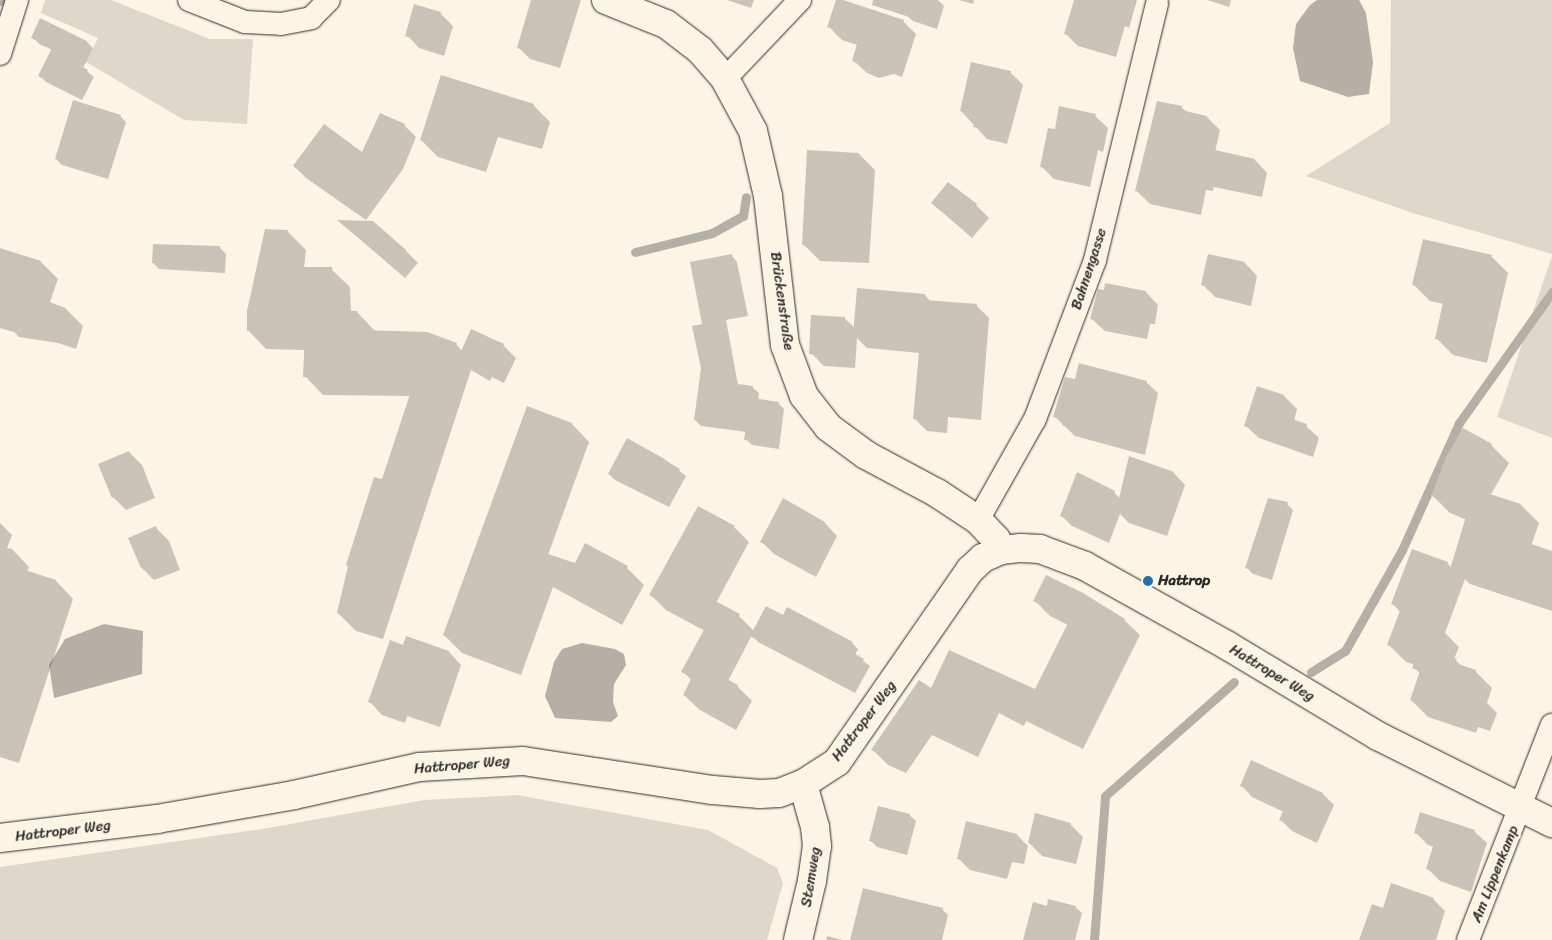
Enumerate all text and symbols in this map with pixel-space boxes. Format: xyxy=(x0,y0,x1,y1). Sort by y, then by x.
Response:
street label: Bahnengasse xyxy=(1067,226,1111,312)
street label: Brückenstraße xyxy=(766,251,798,351)
place label: Hattrop xyxy=(1158,572,1210,590)
marker: Hattrop xyxy=(1142,575,1154,587)
street label: Hattroper Weg xyxy=(1226,640,1318,706)
street label: Hattroper Weg xyxy=(828,677,900,765)
street label: Hattroper Weg xyxy=(413,752,511,778)
street label: Hattroper Weg xyxy=(14,816,112,846)
street label: Am Lippenkamp xyxy=(1467,823,1523,925)
street label: Stemweg xyxy=(797,846,825,908)

